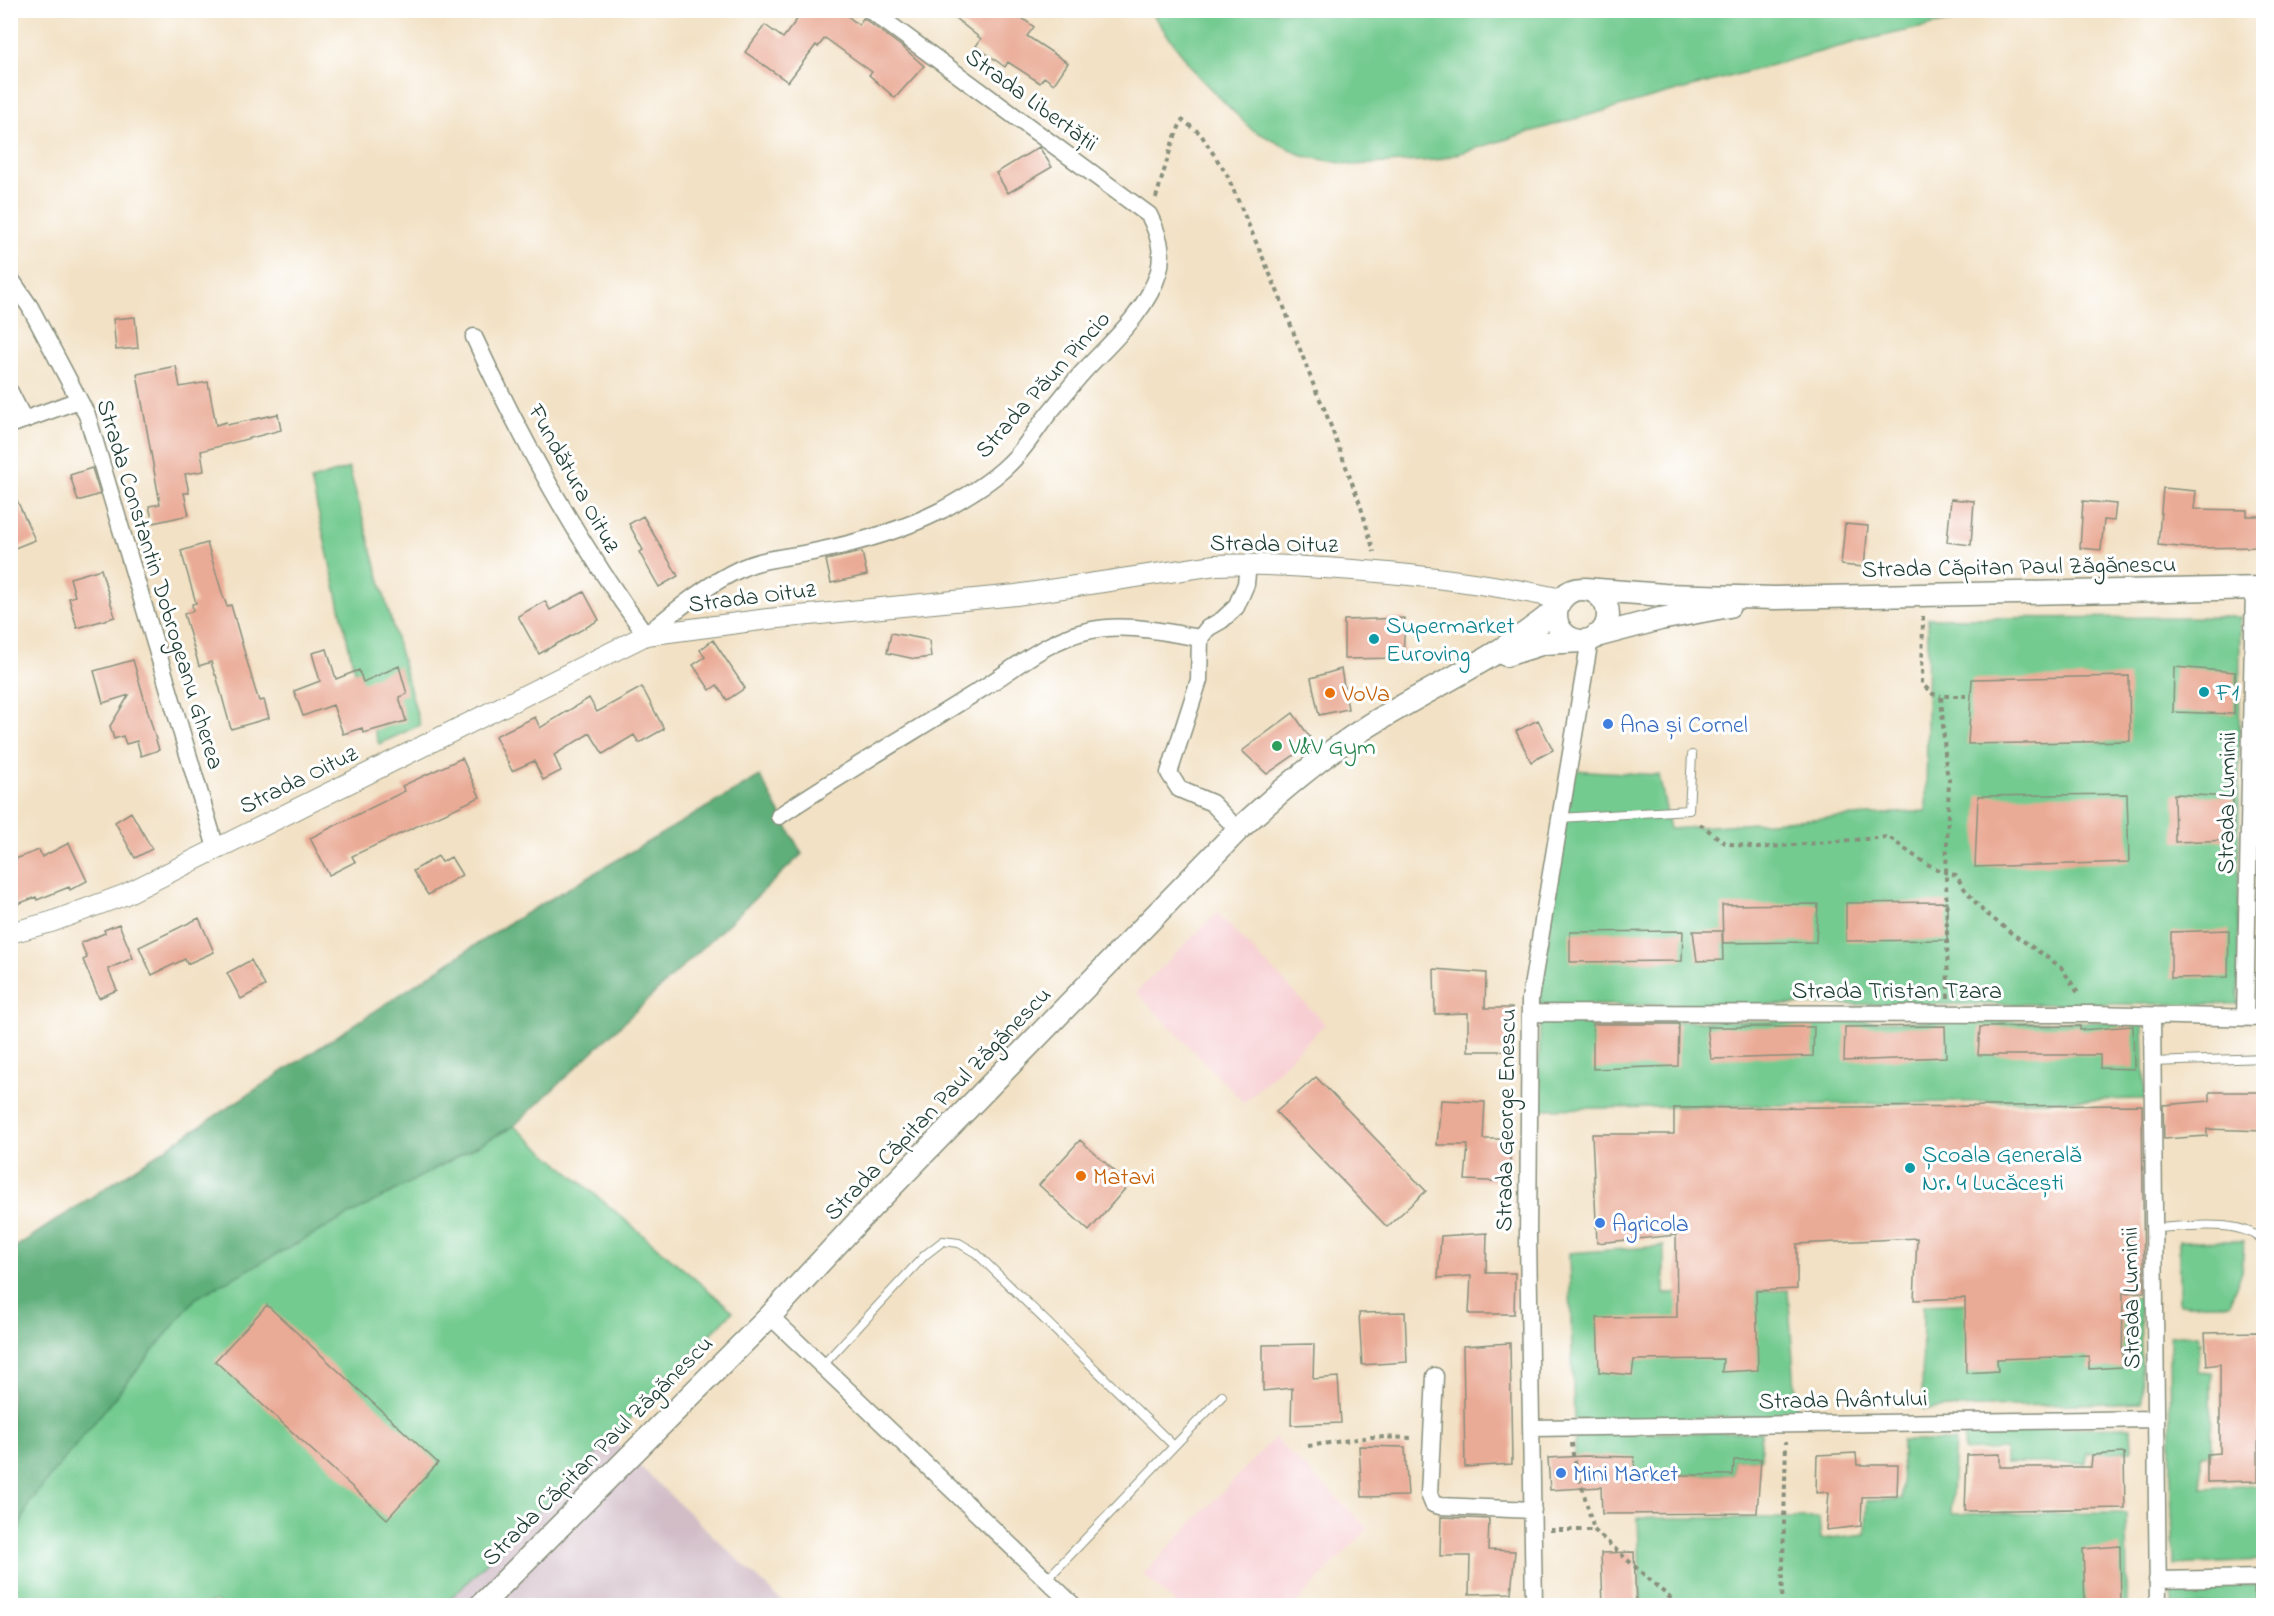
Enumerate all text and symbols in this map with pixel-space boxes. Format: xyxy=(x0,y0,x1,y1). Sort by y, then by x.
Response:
street label: Strada Libertății xyxy=(957,41,1104,161)
street label: Strada Păun Pincio xyxy=(968,304,1120,467)
street label: Strada Constantin Dobrogeanu Gherea xyxy=(86,395,232,774)
street label: Fundătura Oituz xyxy=(517,398,629,561)
street label: Strada Oituz xyxy=(1210,527,1339,564)
street label: Strada Căpitan Paul Zăgănescu xyxy=(1861,548,2177,589)
street label: Strada Oituz xyxy=(687,573,819,624)
place label: Supermarket Euroving xyxy=(1386,610,1515,673)
marker: Supermarket Euroving xyxy=(1367,632,1381,646)
place label: F1 xyxy=(2215,677,2240,712)
place label: VoVa xyxy=(1341,678,1390,713)
marker: F1 xyxy=(2197,685,2211,699)
marker: VoVa xyxy=(1323,686,1337,700)
place label: Ana și Cornel xyxy=(1620,709,1748,744)
marker: Ana și Cornel xyxy=(1601,717,1615,731)
place label: V&V Gym xyxy=(1288,731,1376,767)
street label: Strada Luminii xyxy=(2210,732,2247,874)
street label: Strada Oituz xyxy=(234,737,365,825)
marker: V&V Gym xyxy=(1270,739,1284,753)
street label: Strada Tristan Tzara xyxy=(1792,975,2002,1010)
street label: Strada Căpitan Paul Zăgănescu xyxy=(817,979,1061,1230)
street label: Strada George Enescu xyxy=(1488,1008,1527,1232)
place label: Școala Generală Nr. 4 Lucăcești xyxy=(1922,1139,2081,1202)
place label: Matavi xyxy=(1093,1161,1155,1196)
marker: Școala Generală Nr. 4 Lucăcești xyxy=(1903,1161,1917,1175)
marker: Matavi xyxy=(1074,1169,1088,1183)
place label: Agricola xyxy=(1612,1208,1689,1243)
marker: Agricola xyxy=(1593,1216,1607,1230)
street label: Strada Luminii xyxy=(2114,1227,2151,1369)
street label: Strada Căpitan Paul Zăgănescu xyxy=(475,1328,722,1575)
street label: Strada Avântului xyxy=(1758,1383,1928,1420)
place label: Mini Market xyxy=(1573,1458,1678,1493)
marker: Mini Market xyxy=(1554,1466,1568,1480)

